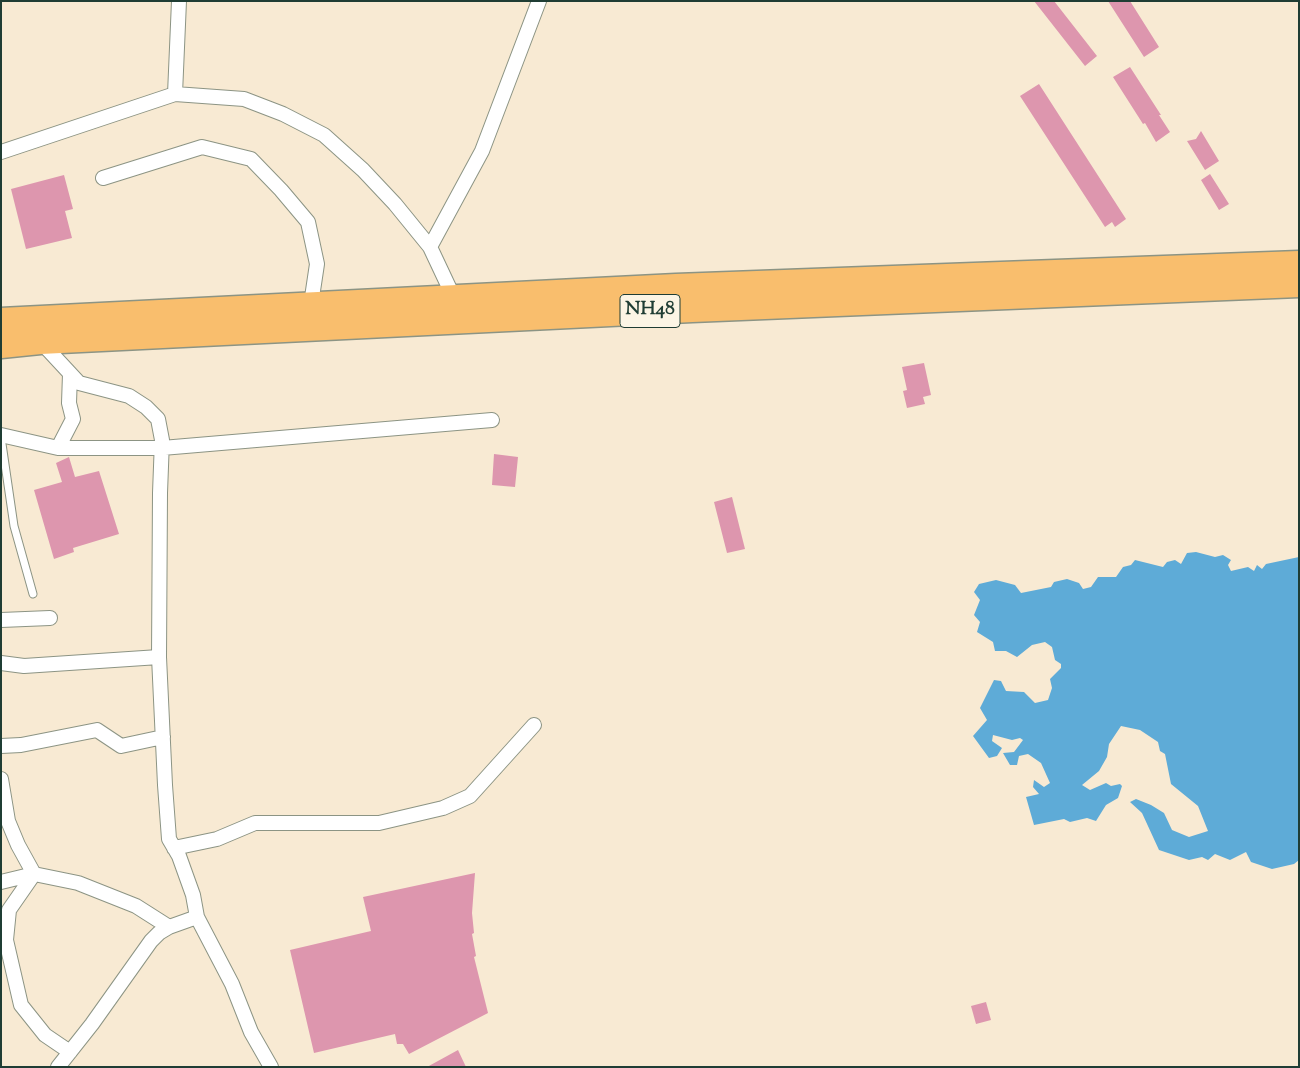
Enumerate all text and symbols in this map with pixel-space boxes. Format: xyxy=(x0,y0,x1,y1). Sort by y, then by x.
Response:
road number: NH48 xyxy=(620,294,680,328)

